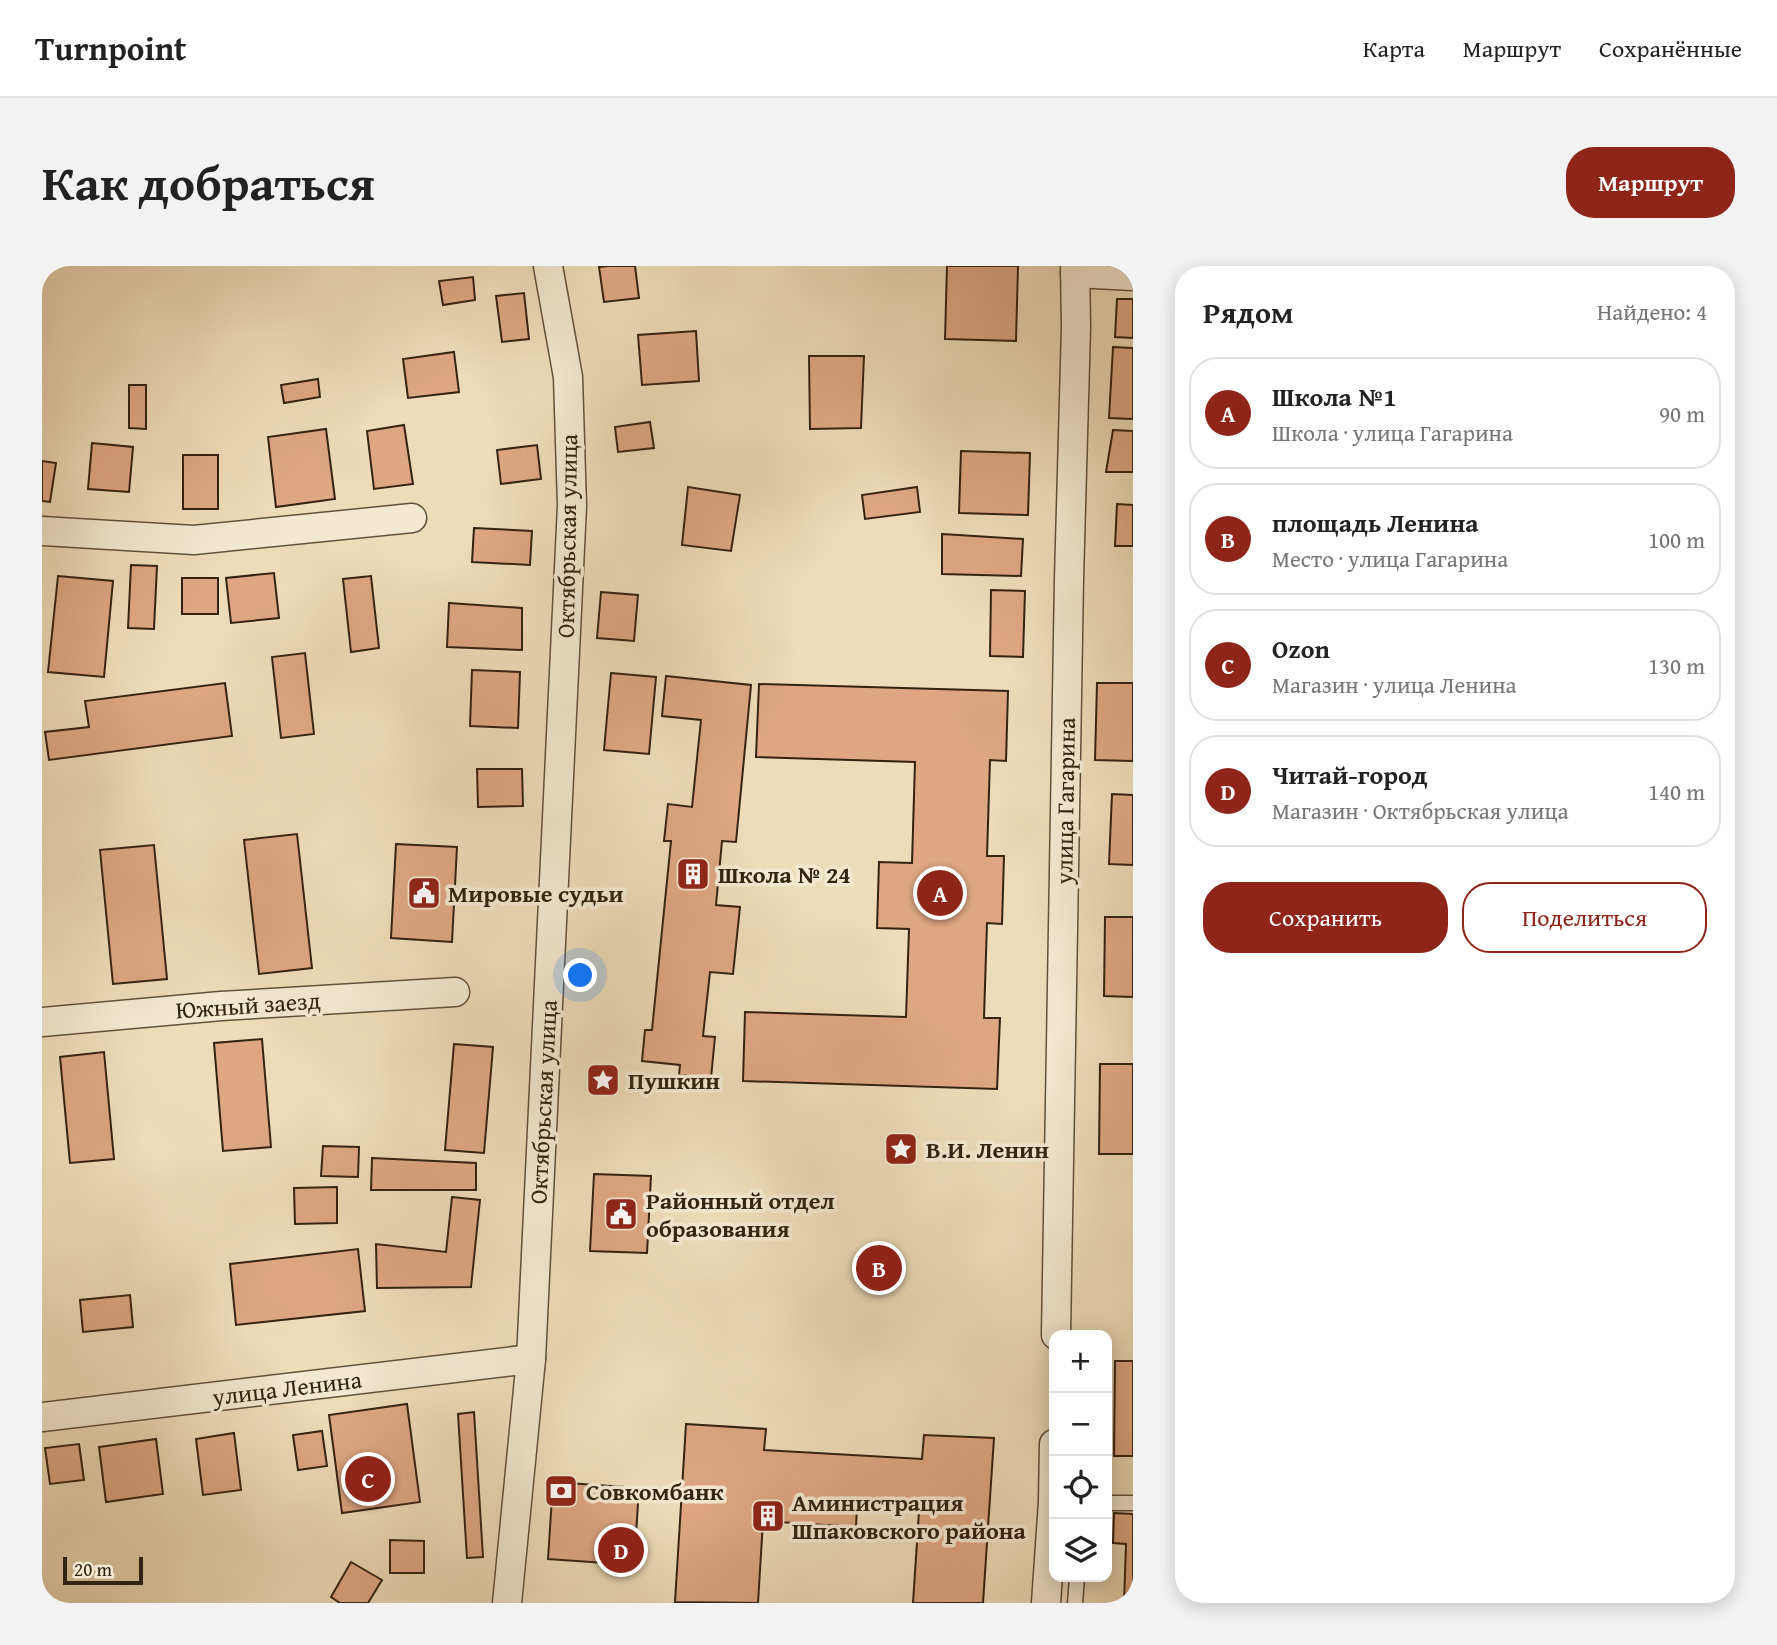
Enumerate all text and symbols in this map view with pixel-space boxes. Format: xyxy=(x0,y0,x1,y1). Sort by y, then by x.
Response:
text: Turnpoint xyxy=(35,24,187,72)
text: Карта xyxy=(1363,31,1425,66)
text: Маршрут xyxy=(1463,31,1561,66)
text: Сохранённые xyxy=(1599,31,1742,66)
text: Как добраться xyxy=(42,146,375,218)
button: Маршрут xyxy=(1566,147,1735,218)
text: Рядом xyxy=(1203,290,1294,334)
text: Найдено: 4 xyxy=(1597,295,1707,328)
text: Школа №1 xyxy=(1272,377,1397,416)
text: A xyxy=(1221,397,1235,430)
text: 90 m xyxy=(1659,397,1705,430)
text: Школа · улица Гагарина xyxy=(1272,416,1513,449)
street label: Октябрьская улица xyxy=(548,433,586,638)
text: площадь Ленина xyxy=(1272,503,1479,542)
text: B xyxy=(1221,523,1235,556)
text: 100 m xyxy=(1648,523,1705,556)
text: Место · улица Гагарина xyxy=(1272,542,1508,575)
text: Ozon xyxy=(1272,629,1330,668)
text: C xyxy=(1221,649,1235,682)
text: 130 m xyxy=(1648,649,1705,682)
text: Магазин · улица Ленина xyxy=(1272,668,1517,701)
street label: улица Гагарина xyxy=(1046,717,1084,886)
text: Читай-город xyxy=(1272,755,1428,794)
text: D xyxy=(1221,775,1235,808)
text: 140 m xyxy=(1648,775,1705,808)
text: Магазин · Октябрьская улица xyxy=(1272,794,1568,827)
building icon: Школа № 24 xyxy=(674,855,712,893)
place label: Школа № 24 xyxy=(718,857,851,892)
pin: A xyxy=(917,867,963,919)
public building icon: Мировые судьи xyxy=(405,874,443,912)
place label: Мировые судьи xyxy=(448,876,624,911)
button: Сохранить xyxy=(1203,882,1448,953)
button: Поделиться xyxy=(1462,882,1707,953)
your location xyxy=(563,958,597,992)
street label: Южный заезд xyxy=(174,982,322,1028)
street label: Октябрьская улица xyxy=(520,999,566,1205)
place icon: Пушкин xyxy=(584,1061,622,1099)
place label: Пушкин xyxy=(628,1063,720,1098)
place icon: В.И. Ленин xyxy=(882,1130,920,1168)
place label: В.И. Ленин xyxy=(926,1132,1049,1167)
place label: Районный отдел образования xyxy=(646,1183,835,1246)
public building icon: Районный отдел образования xyxy=(602,1195,640,1233)
pin: B xyxy=(856,1242,902,1294)
map controls xyxy=(1049,1330,1112,1582)
button: + xyxy=(1049,1330,1112,1393)
street label: улица Ленина xyxy=(209,1361,364,1415)
button: − xyxy=(1049,1393,1112,1456)
pin: C xyxy=(345,1453,391,1505)
button: locate xyxy=(1049,1456,1112,1519)
bank icon: Совкомбанк xyxy=(542,1472,580,1510)
place label: Совкомбанк xyxy=(586,1474,724,1509)
place label: Аминистрация Шпаковского района xyxy=(792,1485,1027,1548)
building icon: Аминистрация Шпаковского района xyxy=(749,1497,787,1535)
button: layers xyxy=(1049,1519,1112,1582)
pin: D xyxy=(598,1524,644,1576)
scale bar xyxy=(63,1554,144,1586)
text: 20 m xyxy=(74,1555,112,1583)

